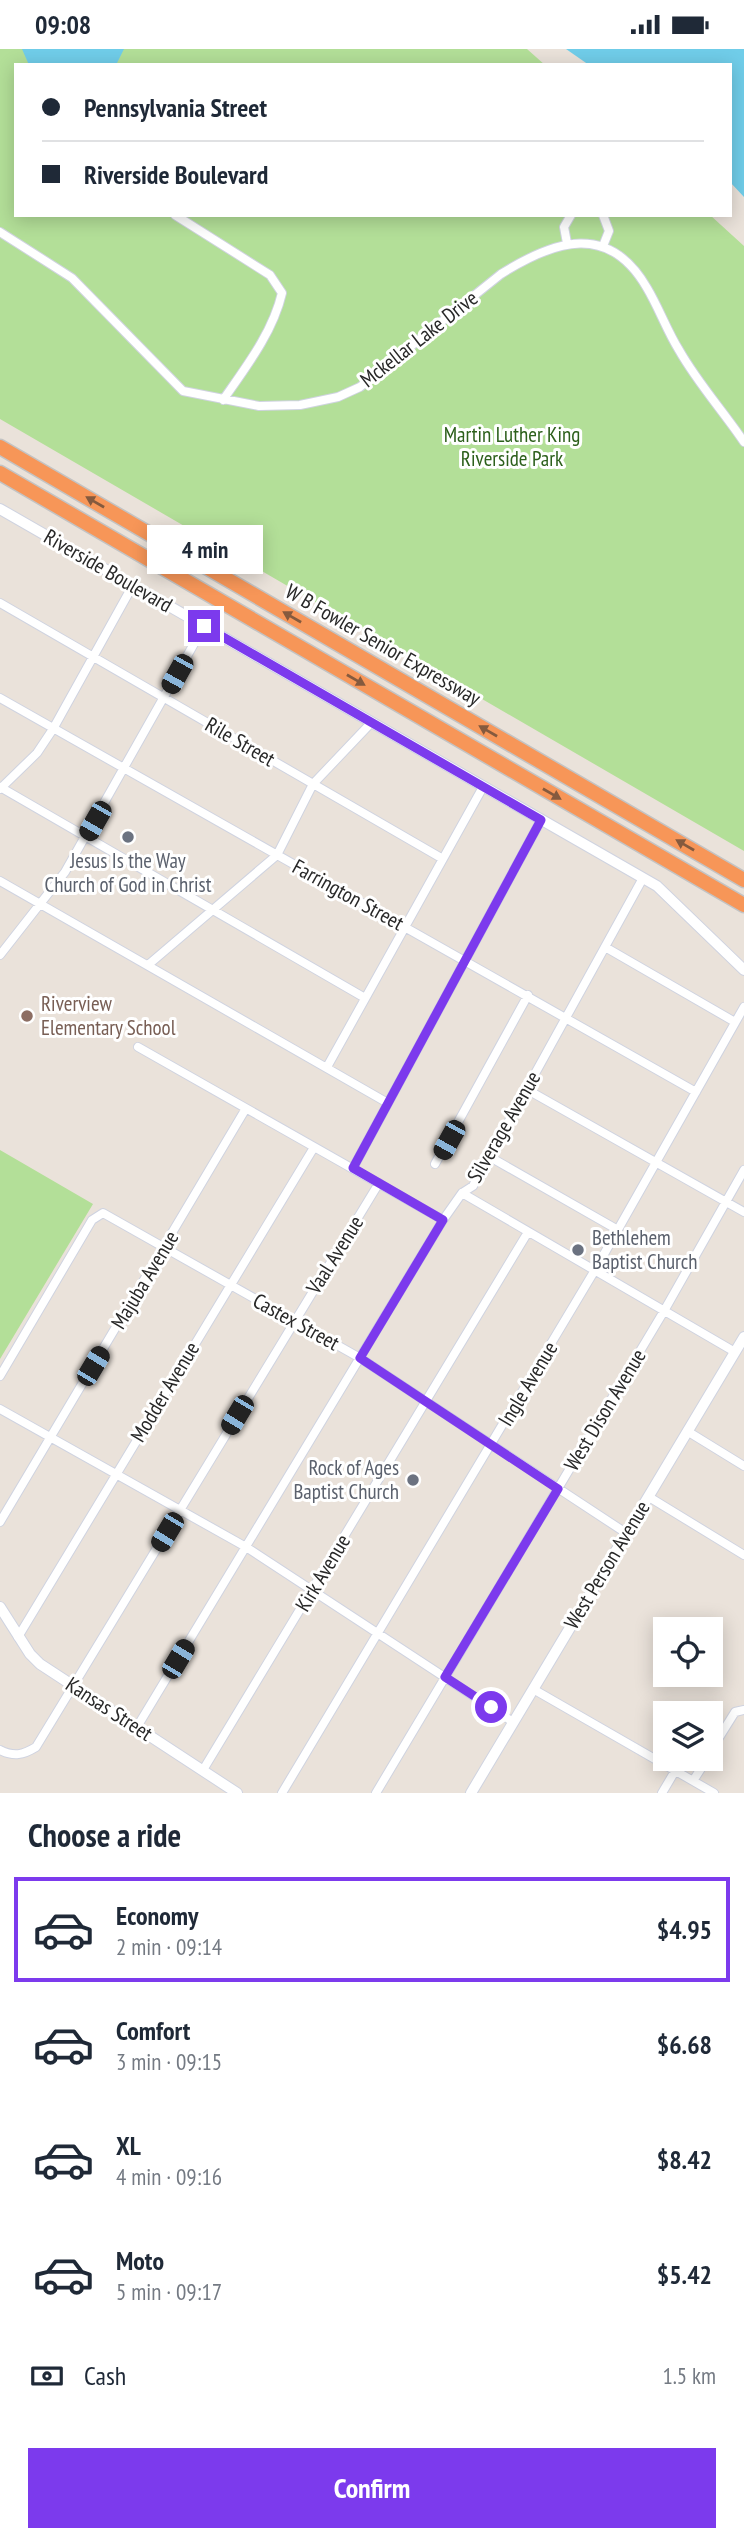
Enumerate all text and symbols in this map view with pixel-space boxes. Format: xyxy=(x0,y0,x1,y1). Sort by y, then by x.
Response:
text: 09:08 xyxy=(35,8,91,41)
text: Pennsylvania Street xyxy=(84,91,267,124)
text: Riverside Boulevard xyxy=(84,158,268,191)
street label: Mckellar Lake Drive xyxy=(354,284,483,393)
park label: Martin Luther King Riverside Park xyxy=(444,421,580,472)
one-way arrow xyxy=(85,496,104,509)
street label: Riverside Boulevard xyxy=(39,523,177,618)
callout: 4 min xyxy=(146,525,262,573)
text: 4 min xyxy=(182,535,228,564)
street label: W B Fowler Senior Expressway xyxy=(281,578,486,712)
route end xyxy=(188,610,220,642)
one-way arrow xyxy=(282,611,301,623)
car xyxy=(158,651,197,697)
one-way arrow xyxy=(346,674,365,686)
street label: Rile Street xyxy=(201,711,280,772)
one-way arrow xyxy=(479,725,498,737)
one-way arrow xyxy=(543,788,562,800)
car xyxy=(76,798,115,844)
marker: Jesus Is the Way Church of God in Christ xyxy=(120,829,136,845)
one-way arrow xyxy=(675,839,695,851)
place label: Jesus Is the Way Church of God in Christ xyxy=(45,847,212,898)
street label: Farrington Street xyxy=(288,853,409,936)
place label: Riverview Elementary School xyxy=(41,990,176,1041)
marker: Riverview Elementary School xyxy=(19,1008,35,1024)
street label: Silverage Avenue xyxy=(461,1066,546,1187)
car xyxy=(430,1117,469,1163)
street label: Vaal Avenue xyxy=(299,1210,369,1300)
place label: Bethlehem Baptist Church xyxy=(592,1224,698,1275)
street label: Majuba Avenue xyxy=(105,1226,184,1334)
marker: Bethlehem Baptist Church xyxy=(570,1242,586,1258)
street label: Castex Street xyxy=(248,1287,344,1356)
street label: Modder Avenue xyxy=(124,1337,205,1447)
street label: Ingle Avenue xyxy=(492,1337,563,1431)
car xyxy=(74,1343,113,1389)
street label: West Dison Avenue xyxy=(558,1344,652,1476)
car xyxy=(218,1392,257,1438)
place label: Rock of Ages Baptist Church xyxy=(293,1454,399,1505)
marker: Rock of Ages Baptist Church xyxy=(405,1472,421,1488)
street label: West Person Avenue xyxy=(558,1496,655,1634)
car xyxy=(148,1509,187,1555)
street label: Kirk Avenue xyxy=(289,1529,356,1616)
map controls xyxy=(653,1617,723,1771)
button: locate xyxy=(653,1617,723,1687)
car xyxy=(159,1636,198,1682)
street label: Kansas Street xyxy=(61,1671,158,1747)
route start xyxy=(475,1691,507,1723)
button: layers xyxy=(653,1701,723,1771)
text: Choose a ride xyxy=(28,1814,181,1856)
icon: car xyxy=(32,1898,95,1961)
text: Economy xyxy=(116,1899,198,1932)
text: $4.95 xyxy=(657,1913,712,1946)
text: 2 min · 09:14 xyxy=(116,1932,222,1961)
icon: car xyxy=(32,2013,95,2076)
text: Comfort xyxy=(116,2014,190,2047)
text: $6.68 xyxy=(657,2028,712,2061)
text: 3 min · 09:15 xyxy=(116,2047,222,2076)
icon: car xyxy=(32,2128,95,2191)
text: XL xyxy=(116,2129,141,2162)
text: $8.42 xyxy=(657,2143,712,2176)
text: 4 min · 09:16 xyxy=(116,2162,222,2191)
icon: car xyxy=(32,2243,95,2306)
text: Moto xyxy=(116,2244,164,2277)
text: $5.42 xyxy=(657,2258,712,2291)
text: 5 min · 09:17 xyxy=(116,2277,222,2306)
icon: cash xyxy=(28,2357,66,2395)
text: Cash xyxy=(84,2359,126,2392)
text: 1.5 km xyxy=(662,2361,716,2390)
button: Confirm xyxy=(28,2448,716,2528)

